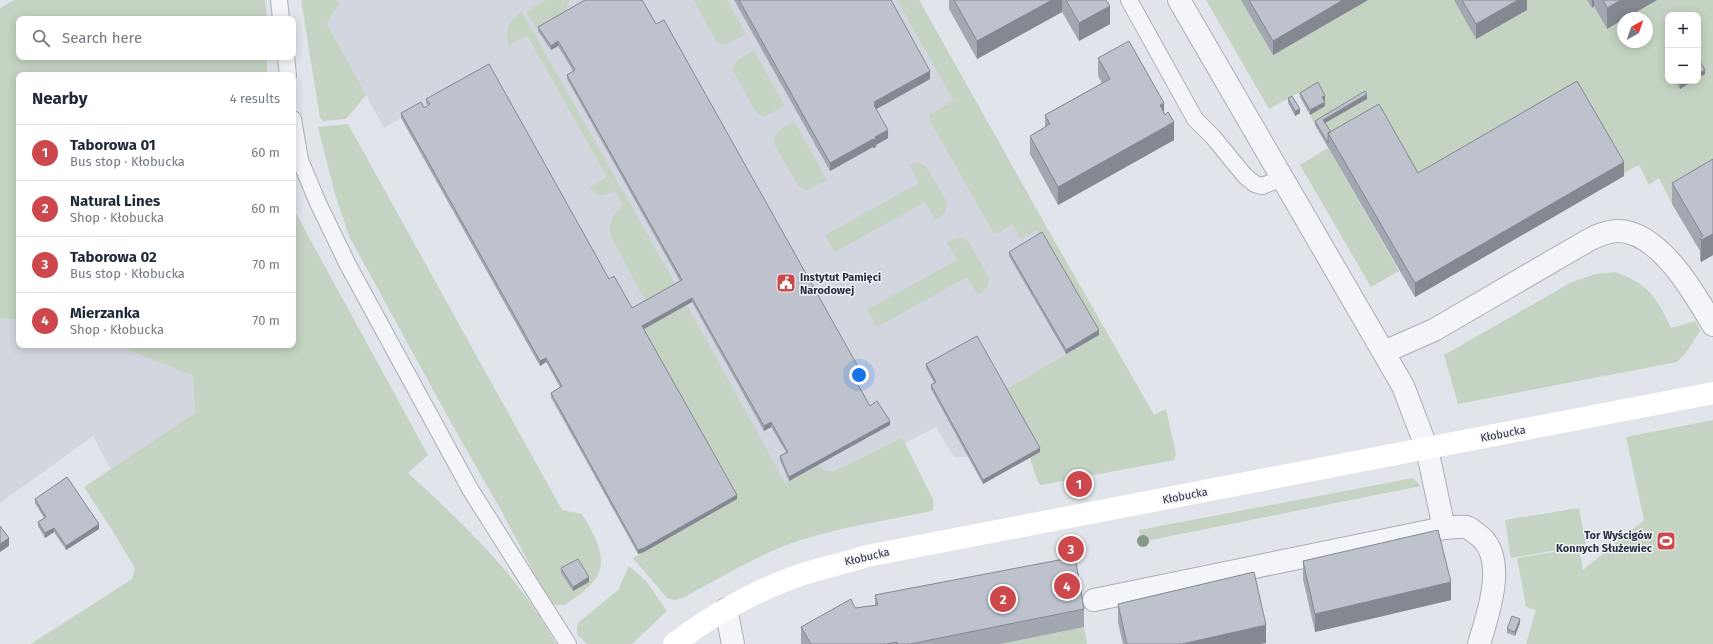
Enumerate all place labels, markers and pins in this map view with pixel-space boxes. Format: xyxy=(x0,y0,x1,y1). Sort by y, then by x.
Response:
place label: Instytut Pamięci Narodowej xyxy=(800,271,881,297)
public building icon: Instytut Pamięci Narodowej xyxy=(775,272,797,294)
pin: 1 xyxy=(1066,469,1092,499)
place label: Tor Wyścigów Konnych Służewiec xyxy=(1556,529,1653,555)
sports icon: Tor Wyścigów Konnych Służewiec xyxy=(1655,530,1677,552)
pin: 3 xyxy=(1058,534,1084,564)
pin: 4 xyxy=(1054,571,1080,601)
pin: 2 xyxy=(990,584,1016,614)

